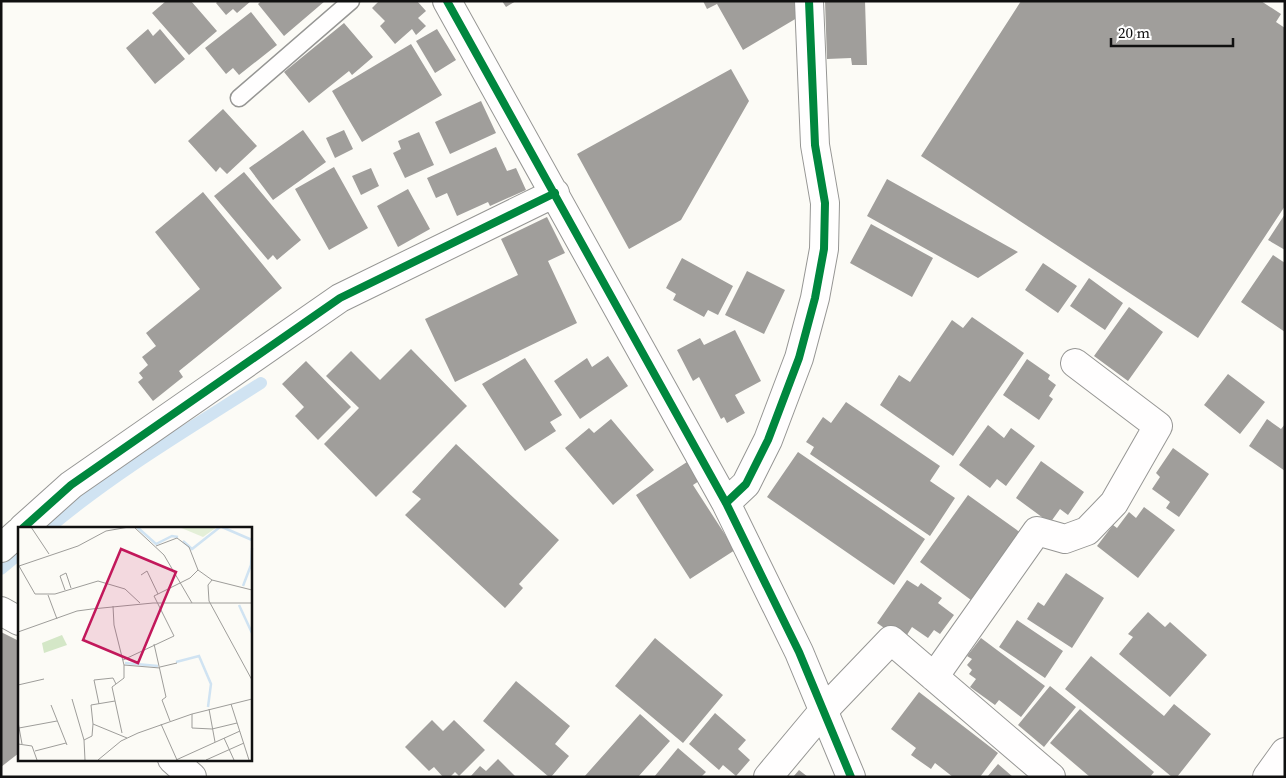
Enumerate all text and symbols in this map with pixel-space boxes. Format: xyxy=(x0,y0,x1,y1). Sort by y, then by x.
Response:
scale bar xyxy=(1111,15,1234,47)
text: 20 m xyxy=(1118,22,1150,43)
inset map xyxy=(18,527,251,760)

